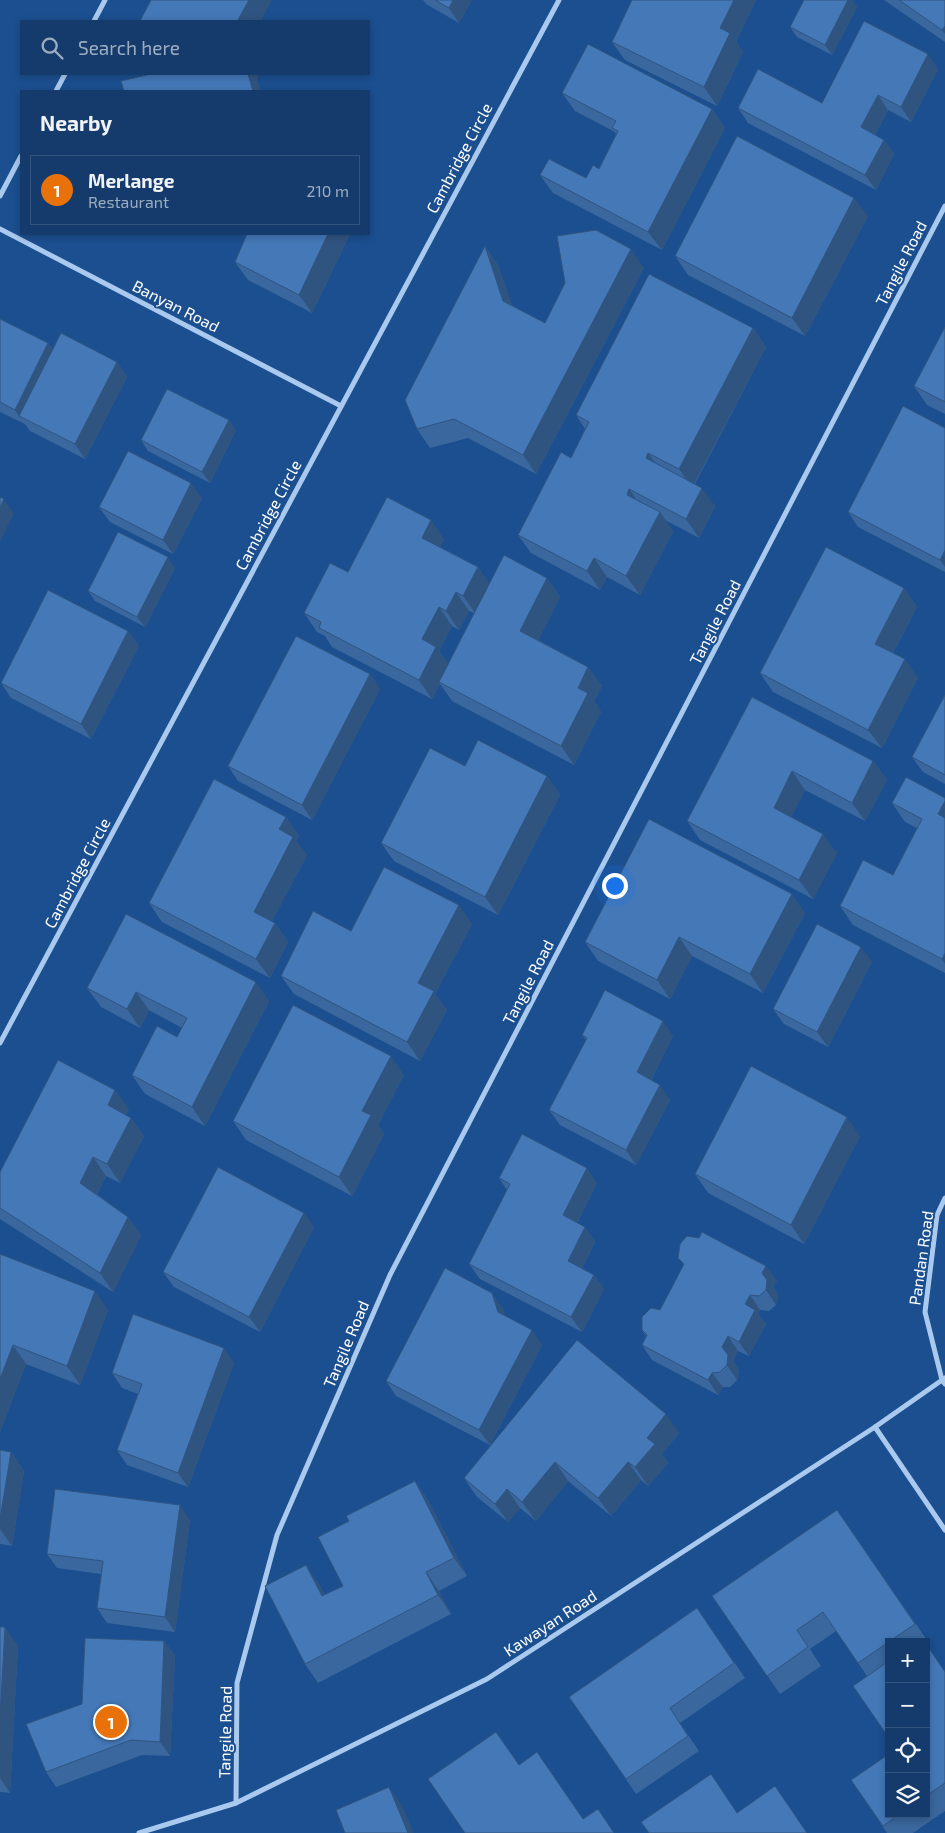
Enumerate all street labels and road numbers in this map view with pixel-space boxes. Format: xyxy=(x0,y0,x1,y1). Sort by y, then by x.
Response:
street label: Cambridge Circle xyxy=(422,99,496,216)
street label: Tangile Road xyxy=(871,217,930,308)
street label: Banyan Road xyxy=(130,276,223,336)
street label: Cambridge Circle xyxy=(231,456,305,573)
street label: Tangile Road xyxy=(685,576,744,667)
street label: Cambridge Circle xyxy=(40,814,114,931)
street label: Tangile Road xyxy=(498,936,557,1027)
street label: Pandan Road xyxy=(904,1210,937,1306)
street label: Tangile Road xyxy=(319,1298,372,1390)
street label: Kawayan Road xyxy=(500,1585,600,1660)
street label: Tangile Road xyxy=(214,1686,235,1778)

